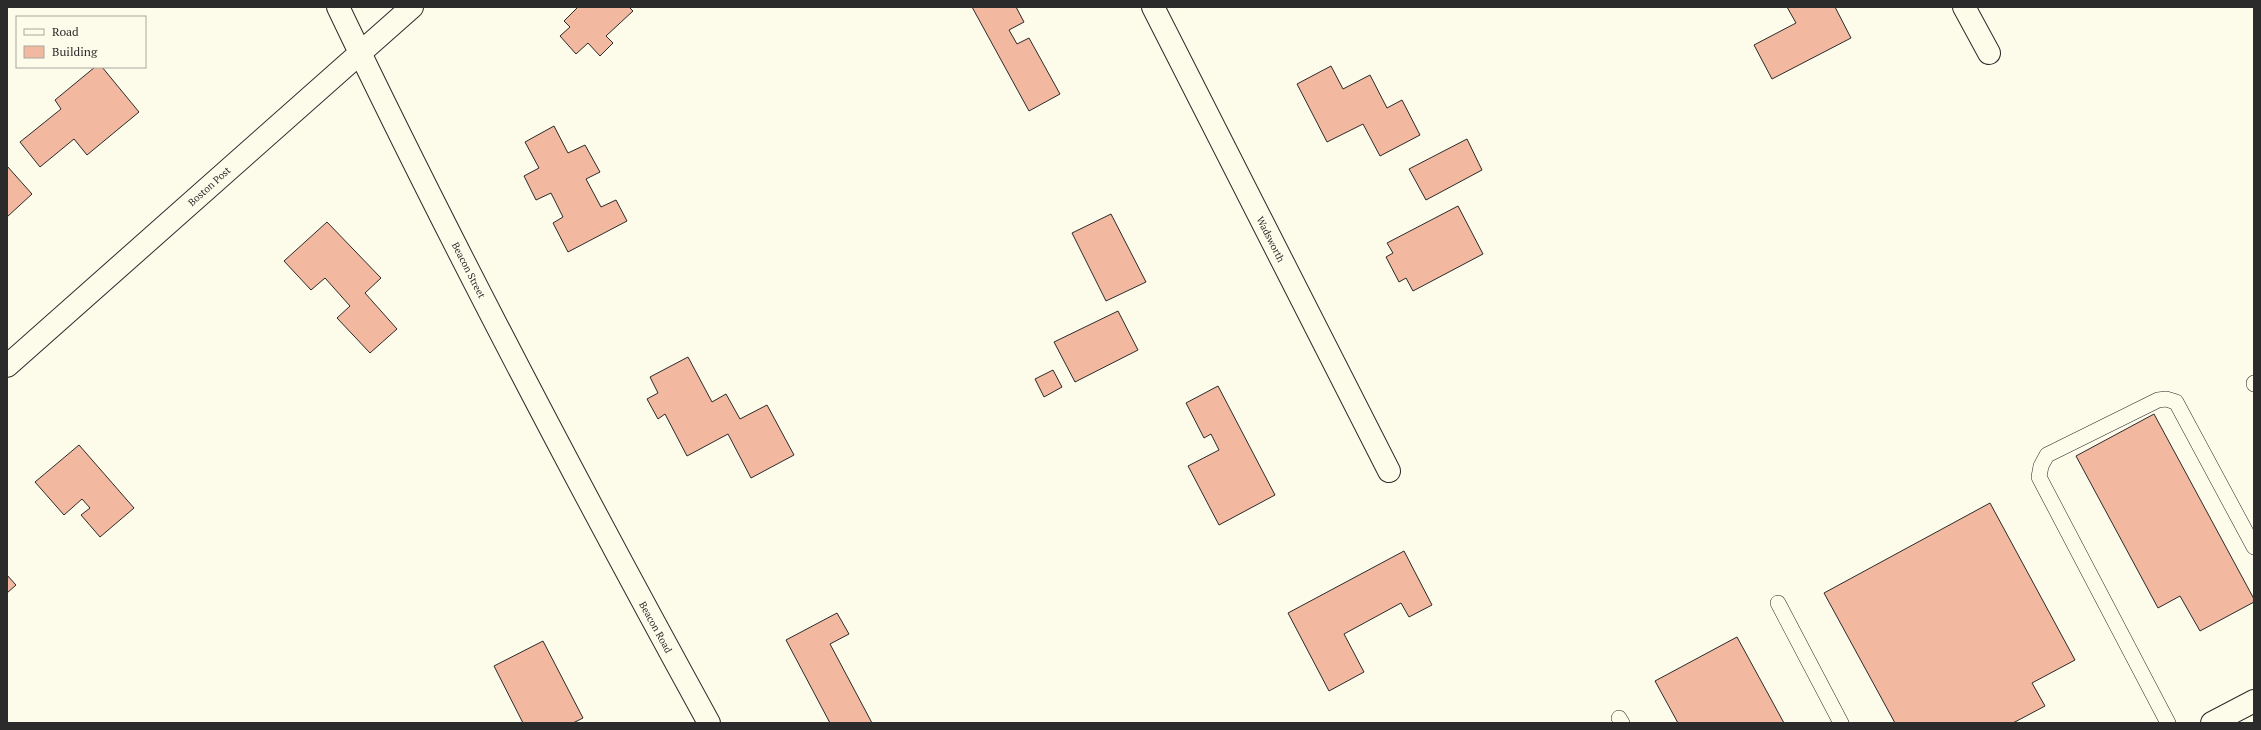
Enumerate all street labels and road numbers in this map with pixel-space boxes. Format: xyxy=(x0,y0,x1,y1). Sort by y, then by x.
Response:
street label: Boston Post xyxy=(185,164,234,209)
street label: Wadsworth xyxy=(1253,214,1288,264)
street label: Beacon Street xyxy=(449,240,488,301)
street label: Beacon Road xyxy=(636,599,675,656)

